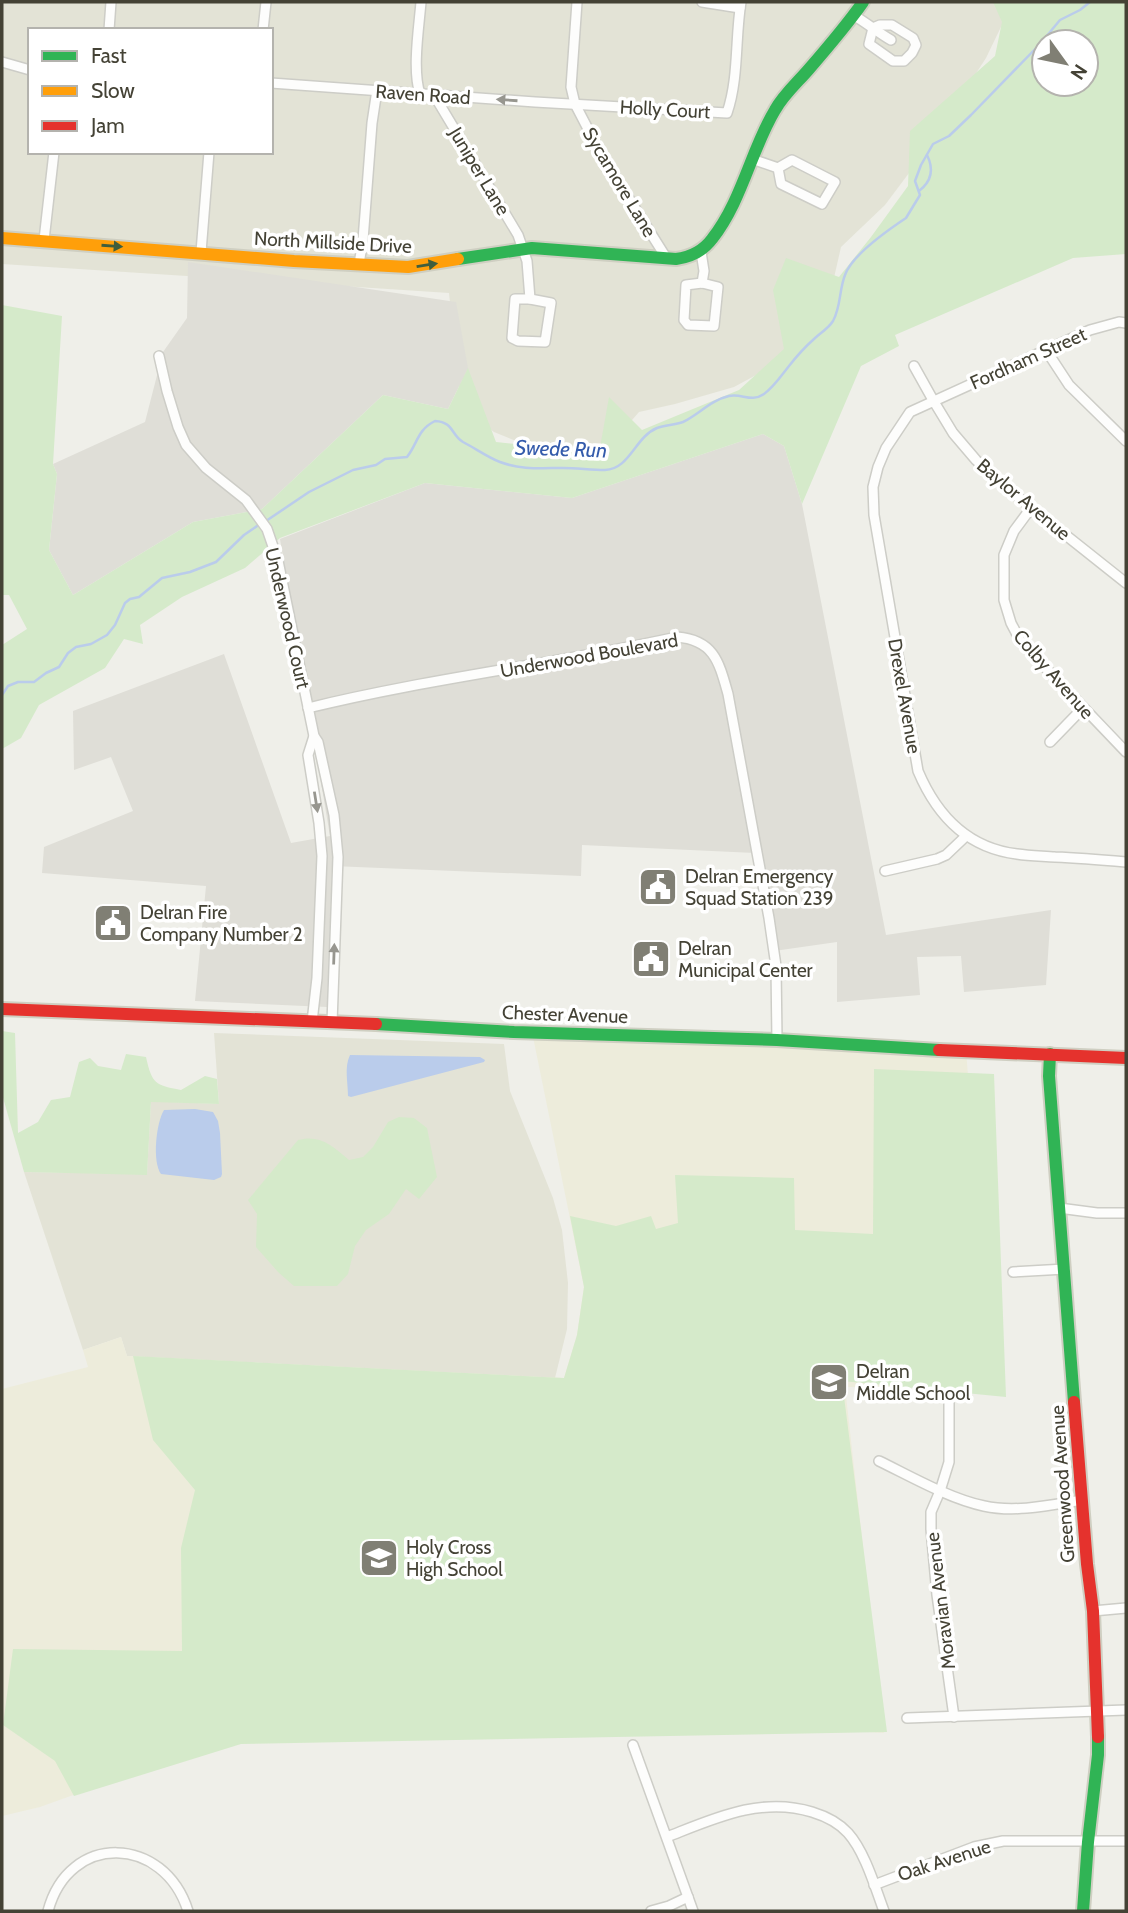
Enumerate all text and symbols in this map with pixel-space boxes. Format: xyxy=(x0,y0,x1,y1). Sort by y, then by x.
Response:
legend xyxy=(28,28,273,154)
north arrow xyxy=(1030,28,1100,98)
text: Fast xyxy=(91,43,127,68)
text: N xyxy=(1066,60,1092,84)
text: Slow xyxy=(91,78,135,103)
street label: Raven Road xyxy=(375,80,471,109)
one-way arrow xyxy=(496,94,518,105)
street label: Holly Court xyxy=(619,96,711,123)
text: Jam xyxy=(90,113,125,138)
street label: Juniper Lane xyxy=(444,122,515,220)
street label: Sycamore Lane xyxy=(578,123,661,241)
street label: North Millside Drive xyxy=(254,227,413,258)
one-way arrow xyxy=(101,241,123,252)
one-way arrow xyxy=(416,259,438,270)
street label: Fordham Street xyxy=(966,322,1091,394)
water label: Swede Run xyxy=(515,434,607,463)
street label: Baylor Avenue xyxy=(972,454,1075,545)
street label: Underwood Court xyxy=(260,545,315,691)
street label: Colby Avenue xyxy=(1009,625,1099,724)
street label: Underwood Boulevard xyxy=(498,629,680,682)
street label: Drexel Avenue xyxy=(883,637,926,756)
one-way arrow xyxy=(311,792,322,814)
place label: Delran Emergency Squad Station 239 xyxy=(685,865,834,910)
public building icon: Delran Emergency Squad Station 239 xyxy=(637,866,679,908)
place label: Delran Fire Company Number 2 xyxy=(140,901,303,946)
public building icon: Delran Fire Company Number 2 xyxy=(92,902,134,944)
place label: Delran Municipal Center xyxy=(678,937,813,982)
public building icon: Delran Municipal Center xyxy=(630,938,672,980)
one-way arrow xyxy=(328,943,339,965)
street label: Chester Avenue xyxy=(502,1001,629,1028)
place label: Delran Middle School xyxy=(856,1360,971,1405)
school or university icon: Delran Middle School xyxy=(808,1361,850,1403)
street label: Greenwood Avenue xyxy=(1045,1404,1079,1564)
street label: Moravian Avenue xyxy=(921,1531,960,1671)
place label: Holy Cross High School xyxy=(406,1536,503,1581)
school or university icon: Holy Cross High School xyxy=(358,1537,400,1579)
street label: Oak Avenue xyxy=(895,1835,994,1886)

